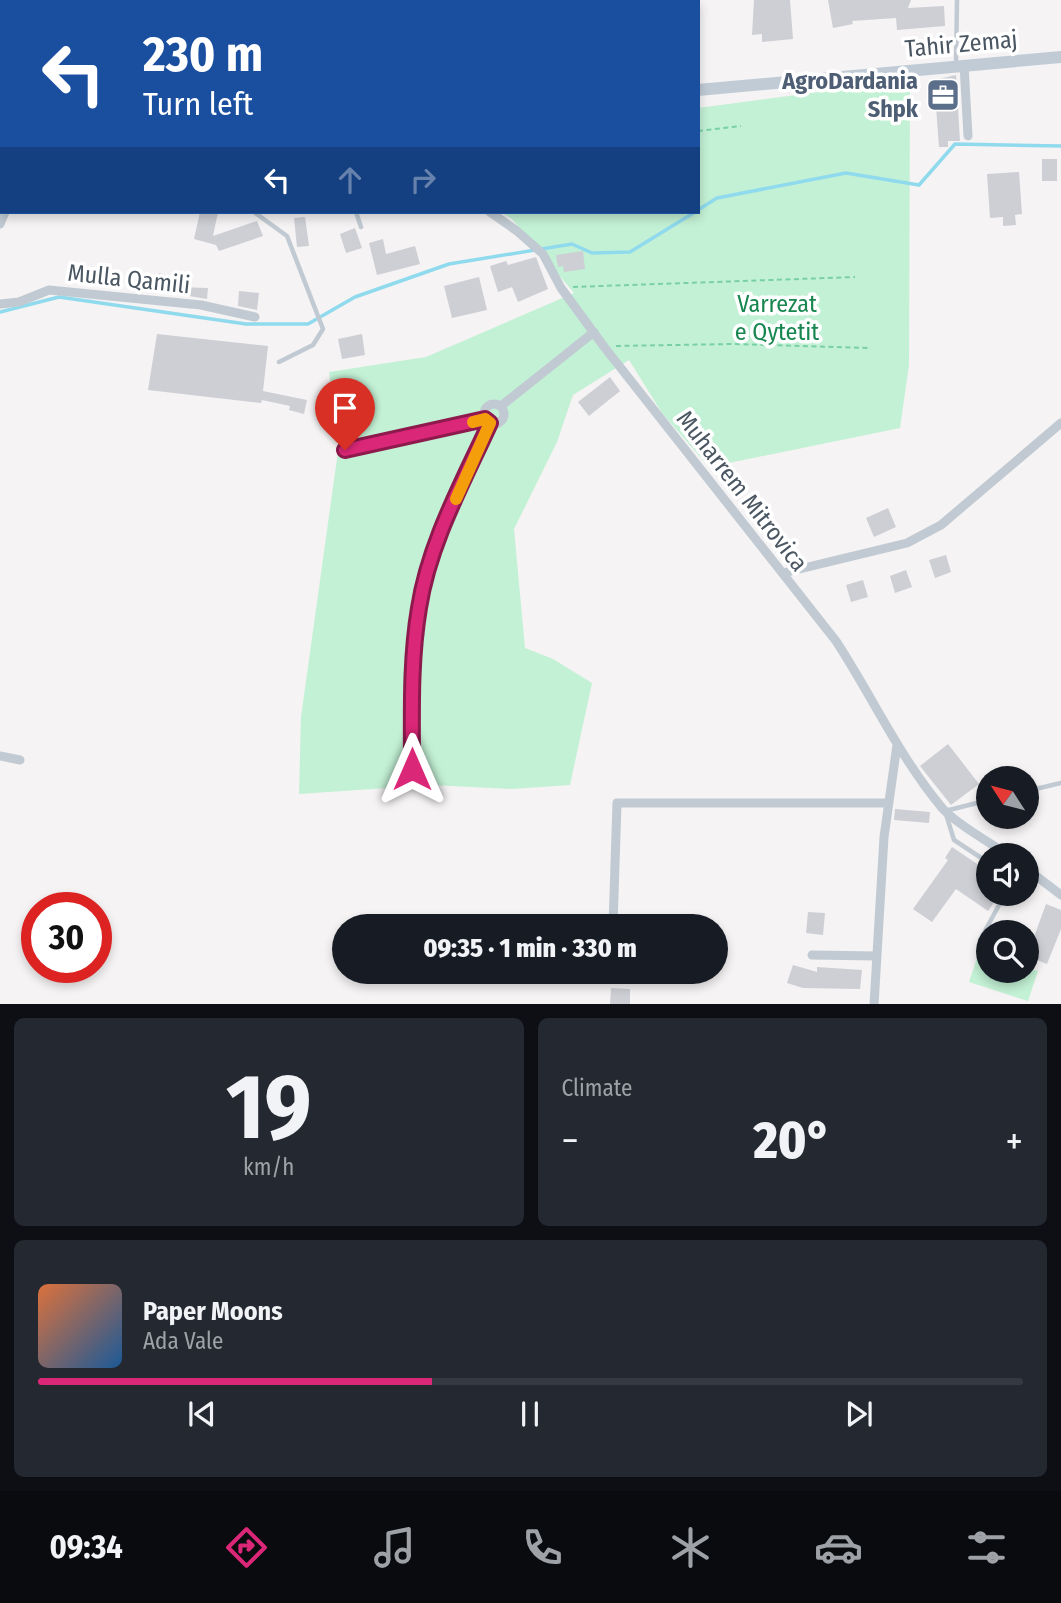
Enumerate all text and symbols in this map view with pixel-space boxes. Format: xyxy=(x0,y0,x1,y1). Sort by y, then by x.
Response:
text: 230 m xyxy=(143,25,263,84)
street label: Tahir Zemaj xyxy=(903,25,1019,63)
icon: left xyxy=(28,28,119,119)
place label: AgroDardania Shpk xyxy=(781,67,919,123)
office icon: AgroDardania Shpk xyxy=(924,76,962,114)
text: Turn left xyxy=(143,85,253,123)
icon: left xyxy=(258,161,296,199)
icon: ahead xyxy=(331,161,369,199)
icon: right xyxy=(404,161,442,199)
street label: Mulla Qamili xyxy=(66,259,192,299)
park label: Varrezat e Qytetit xyxy=(735,290,819,346)
pin xyxy=(315,378,375,450)
icon: arrive xyxy=(326,389,364,427)
street label: Muharrem Mitrovica xyxy=(671,405,813,577)
position arrow xyxy=(375,732,449,806)
north arrow xyxy=(976,766,1040,830)
map controls xyxy=(976,766,1039,983)
button: sound xyxy=(976,843,1039,906)
speed limit sign: 30 xyxy=(21,892,112,983)
button: search xyxy=(976,920,1039,983)
text: 09:35 · 1 min · 330 m xyxy=(423,933,637,964)
text: 19 xyxy=(226,1053,312,1162)
text: Climate xyxy=(562,1074,632,1102)
text: 20° xyxy=(753,1109,831,1172)
text: − xyxy=(562,1118,579,1164)
text: + xyxy=(1006,1118,1023,1164)
text: km/h xyxy=(243,1153,294,1181)
text: Paper Moons xyxy=(143,1296,283,1327)
text: Ada Vale xyxy=(143,1327,223,1355)
icon: previous xyxy=(183,1395,221,1433)
icon: pause xyxy=(511,1395,549,1433)
icon: next xyxy=(840,1395,878,1433)
icon: directions xyxy=(222,1523,271,1572)
icon: music xyxy=(370,1523,419,1572)
icon: phone xyxy=(518,1523,567,1572)
icon: climate xyxy=(666,1523,715,1572)
icon: car xyxy=(814,1523,863,1572)
icon: filters xyxy=(962,1523,1011,1572)
text: 09:34 xyxy=(50,1528,123,1566)

